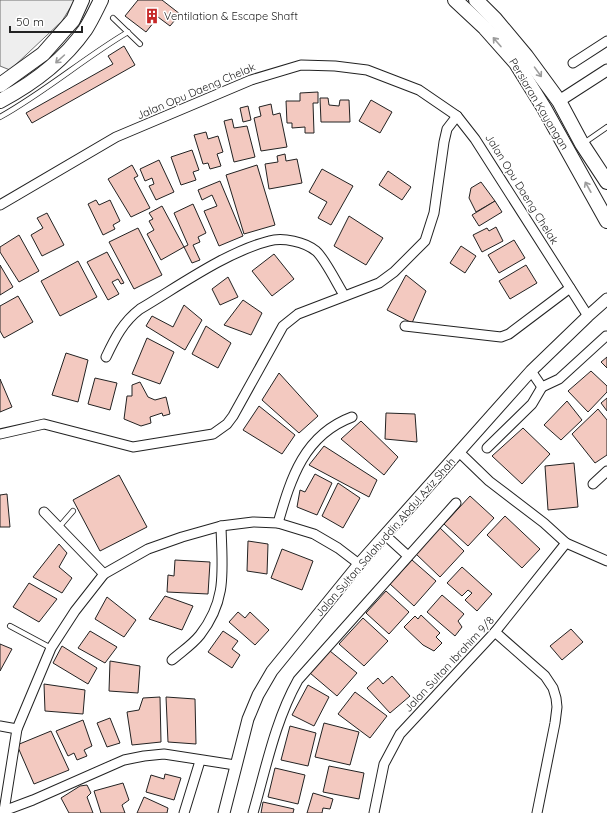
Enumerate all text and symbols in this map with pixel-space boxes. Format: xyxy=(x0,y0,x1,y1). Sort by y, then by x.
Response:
building icon: Ventilation & Escape Shaft xyxy=(143,7,161,25)
scale bar xyxy=(10,8,82,34)
place label: Ventilation & Escape Shaft xyxy=(164,9,298,23)
text: 50 m xyxy=(16,14,44,29)
one-way arrow xyxy=(493,36,502,47)
one-way arrow xyxy=(55,54,65,63)
street label: Persiaran Kayangan xyxy=(506,56,572,152)
street label: Jalan Opu Daeng Chelak xyxy=(135,60,258,122)
one-way arrow xyxy=(534,66,542,77)
street label: Jalan Opu Daeng Chelak xyxy=(482,131,562,247)
one-way arrow xyxy=(584,181,591,193)
street label: Jalan Sultan Salahuddin Abdul Aziz Shah xyxy=(312,454,458,620)
street label: Jalan Sultan Ibrahim 9/8 xyxy=(401,613,497,715)

